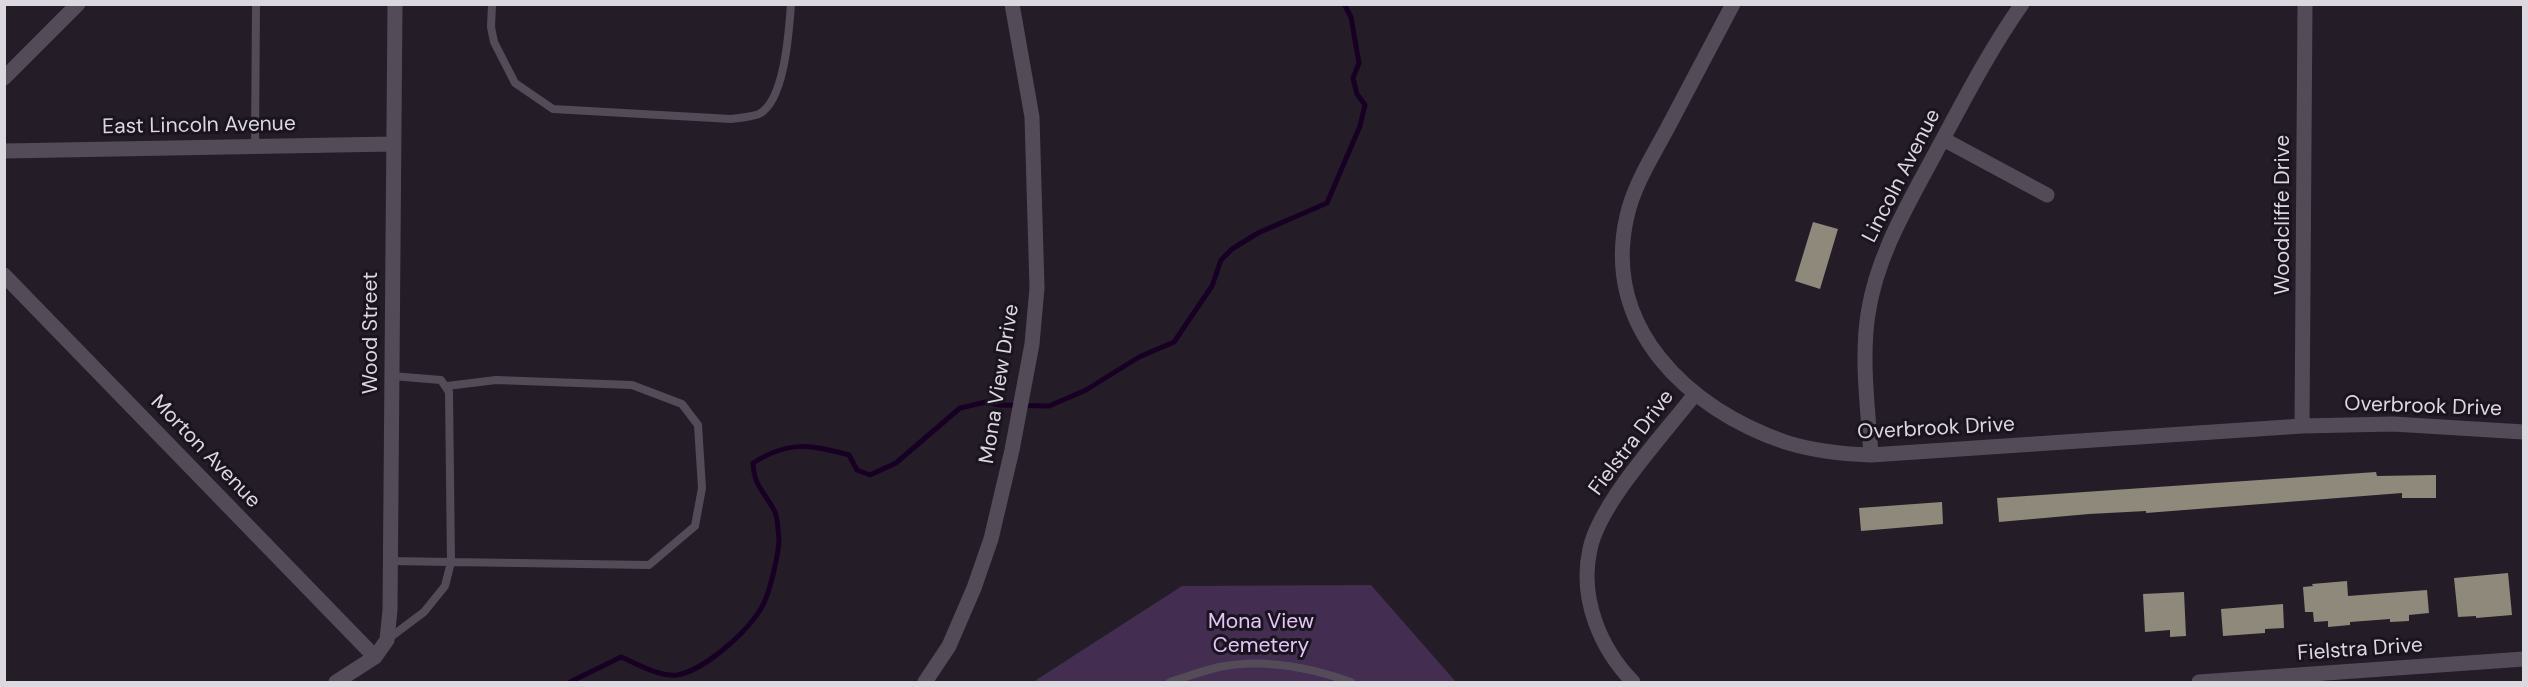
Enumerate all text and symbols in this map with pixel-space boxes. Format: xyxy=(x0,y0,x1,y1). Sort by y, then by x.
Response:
street label: Lincoln Avenue xyxy=(1858,105,1946,247)
street label: East Lincoln Avenue xyxy=(102,112,296,140)
street label: Woodcliffe Drive xyxy=(2270,135,2296,295)
street label: Wood Street xyxy=(358,272,384,394)
street label: Mona View Drive xyxy=(975,302,1025,466)
street label: Fielstra Drive xyxy=(1584,385,1680,501)
street label: Morton Avenue xyxy=(145,390,265,514)
street label: Overbrook Drive xyxy=(2344,392,2502,422)
street label: Overbrook Drive xyxy=(1857,412,2015,446)
park label: Mona View Cemetery xyxy=(1208,609,1314,659)
street label: Fielstra Drive xyxy=(2296,633,2424,667)

